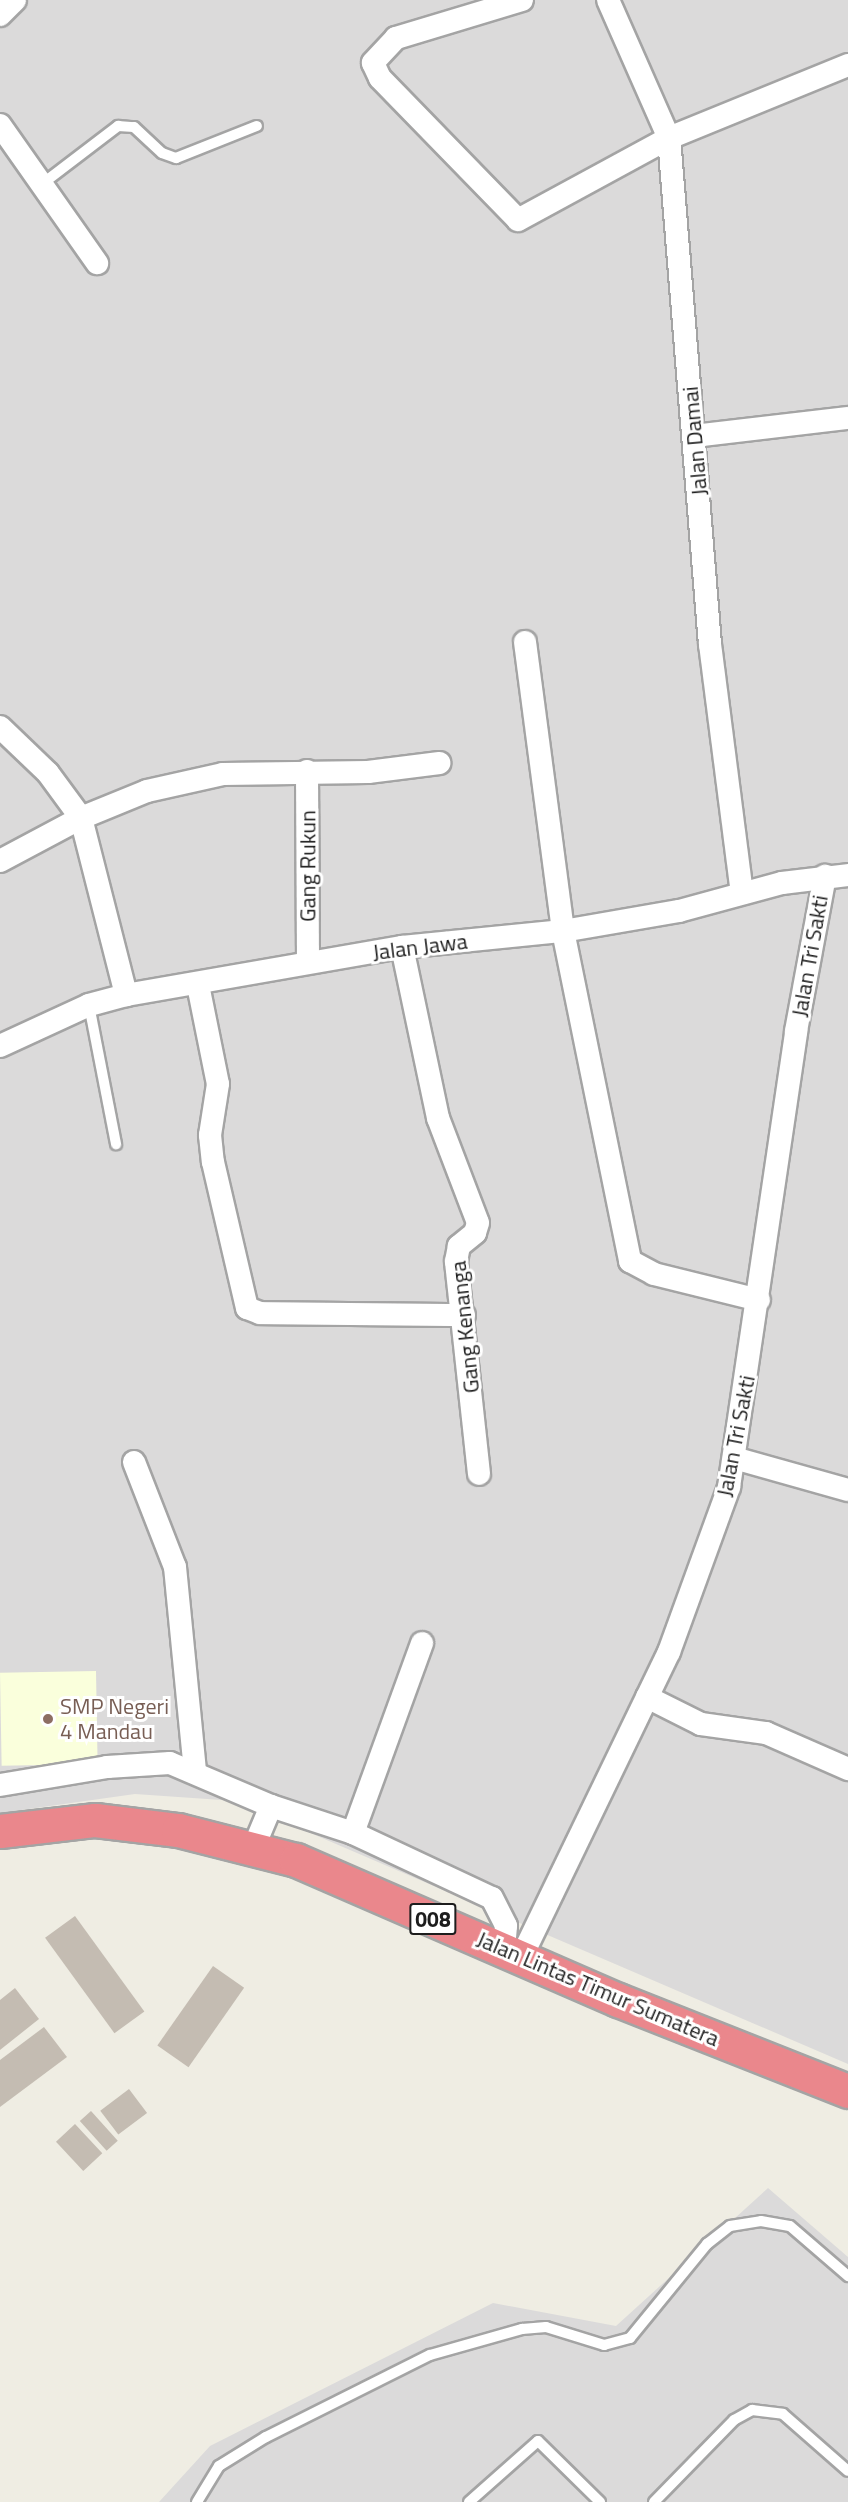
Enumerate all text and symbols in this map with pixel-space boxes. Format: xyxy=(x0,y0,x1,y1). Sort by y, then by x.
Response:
street label: Jalan Damai xyxy=(677,385,713,497)
street label: Gang Rukun xyxy=(295,810,321,922)
street label: Jalan Tri Sakti xyxy=(786,893,834,1019)
street label: Jalan Jawa xyxy=(371,928,469,966)
street label: Gang Kenanga xyxy=(445,1260,485,1394)
street label: Jalan Tri Sakti xyxy=(711,1373,761,1499)
place label: SMP Negeri 4 Mandau xyxy=(60,1693,169,1744)
marker: SMP Negeri 4 Mandau xyxy=(41,1712,55,1726)
road number: 008 xyxy=(409,1901,457,1937)
street label: Jalan Lintas Timur Sumatera xyxy=(473,1926,723,2052)

